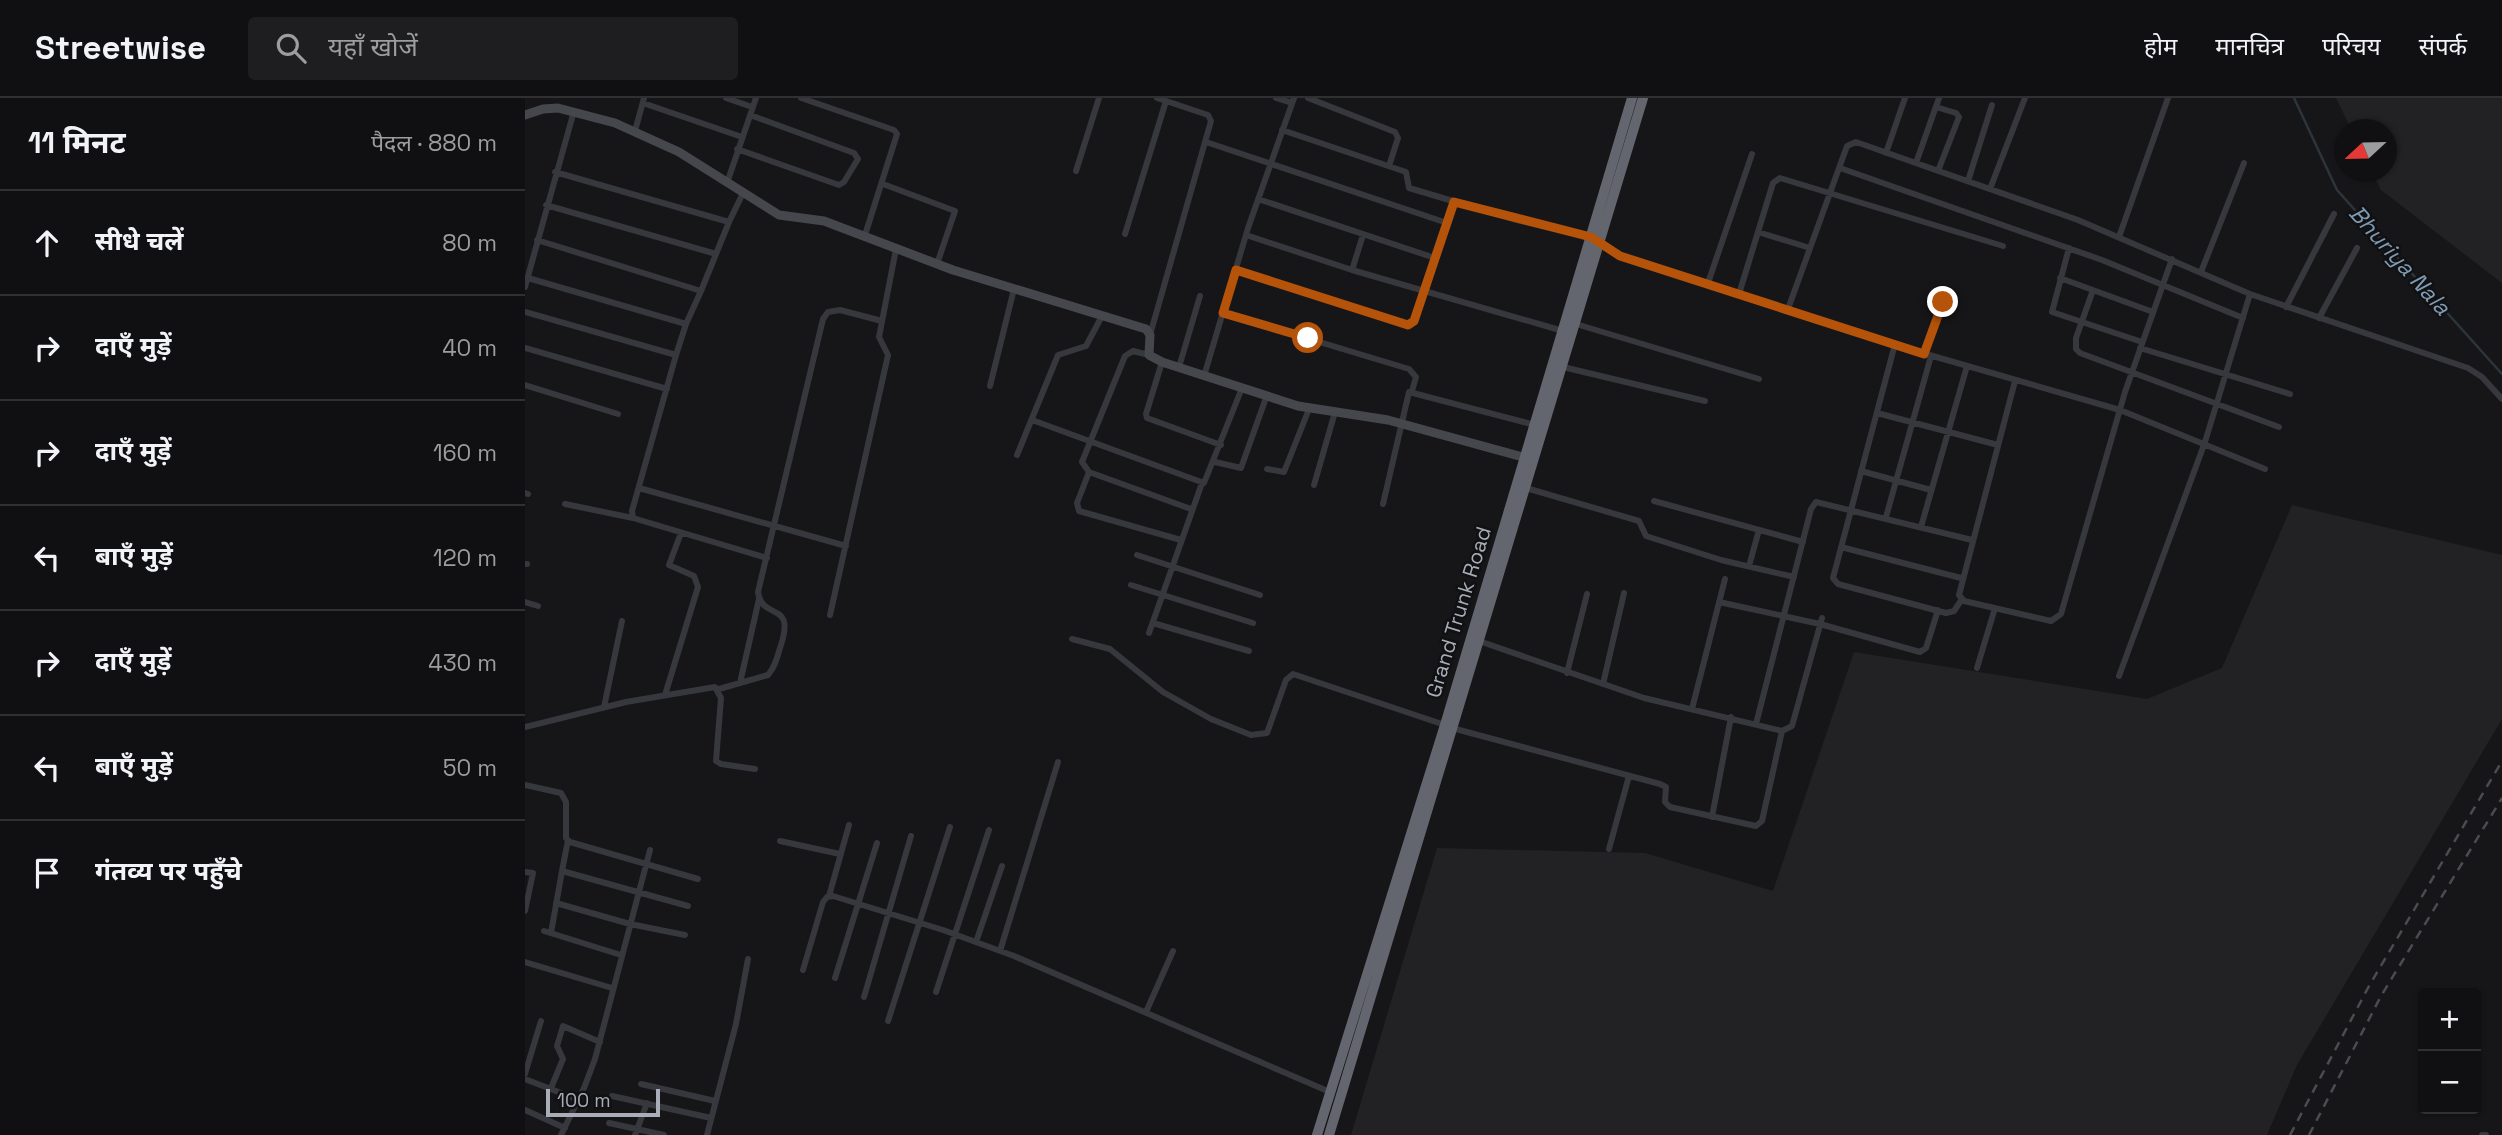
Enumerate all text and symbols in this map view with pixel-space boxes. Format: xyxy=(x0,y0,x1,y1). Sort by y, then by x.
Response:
search box xyxy=(248,17,738,80)
text: Streetwise xyxy=(35,27,206,69)
icon: search xyxy=(272,29,310,67)
text: यहाँ खोजें xyxy=(328,30,418,64)
text: होम xyxy=(2144,31,2177,62)
text: मानचित्र xyxy=(2215,31,2284,62)
text: परिचय xyxy=(2322,31,2381,62)
text: संपर्क xyxy=(2419,31,2467,62)
north arrow xyxy=(2334,119,2397,182)
text: 11 मिनट xyxy=(28,123,126,162)
text: पैदल · 880 m xyxy=(371,128,497,158)
water label: Bhuriya Nala xyxy=(2343,199,2458,322)
icon: ahead xyxy=(28,224,66,262)
text: सीधे चलें xyxy=(95,224,184,258)
text: 80 m xyxy=(442,228,497,258)
route end xyxy=(1927,286,1958,317)
route start xyxy=(1292,322,1323,353)
icon: right xyxy=(28,329,66,367)
text: दाएँ मुड़ें xyxy=(95,329,171,363)
text: 40 m xyxy=(442,333,497,363)
icon: right xyxy=(28,434,66,472)
text: दाएँ मुड़ें xyxy=(95,434,171,468)
text: 160 m xyxy=(433,438,497,468)
street label: Grand Trunk Road xyxy=(1419,523,1497,701)
icon: left xyxy=(28,539,66,577)
text: बाएँ मुड़ें xyxy=(95,539,173,573)
text: 120 m xyxy=(433,543,497,573)
icon: right xyxy=(28,644,66,682)
text: दाएँ मुड़ें xyxy=(95,644,171,678)
text: 430 m xyxy=(428,648,497,678)
icon: left xyxy=(28,749,66,787)
text: बाएँ मुड़ें xyxy=(95,749,173,783)
text: 50 m xyxy=(443,753,497,783)
icon: arrive xyxy=(28,854,66,892)
text: गंतव्य पर पहुँचे xyxy=(95,854,242,888)
map controls xyxy=(2418,988,2481,1114)
button: + xyxy=(2418,988,2481,1051)
button: − xyxy=(2418,1051,2481,1114)
scale bar xyxy=(546,1086,660,1118)
text: 100 m xyxy=(557,1088,611,1113)

